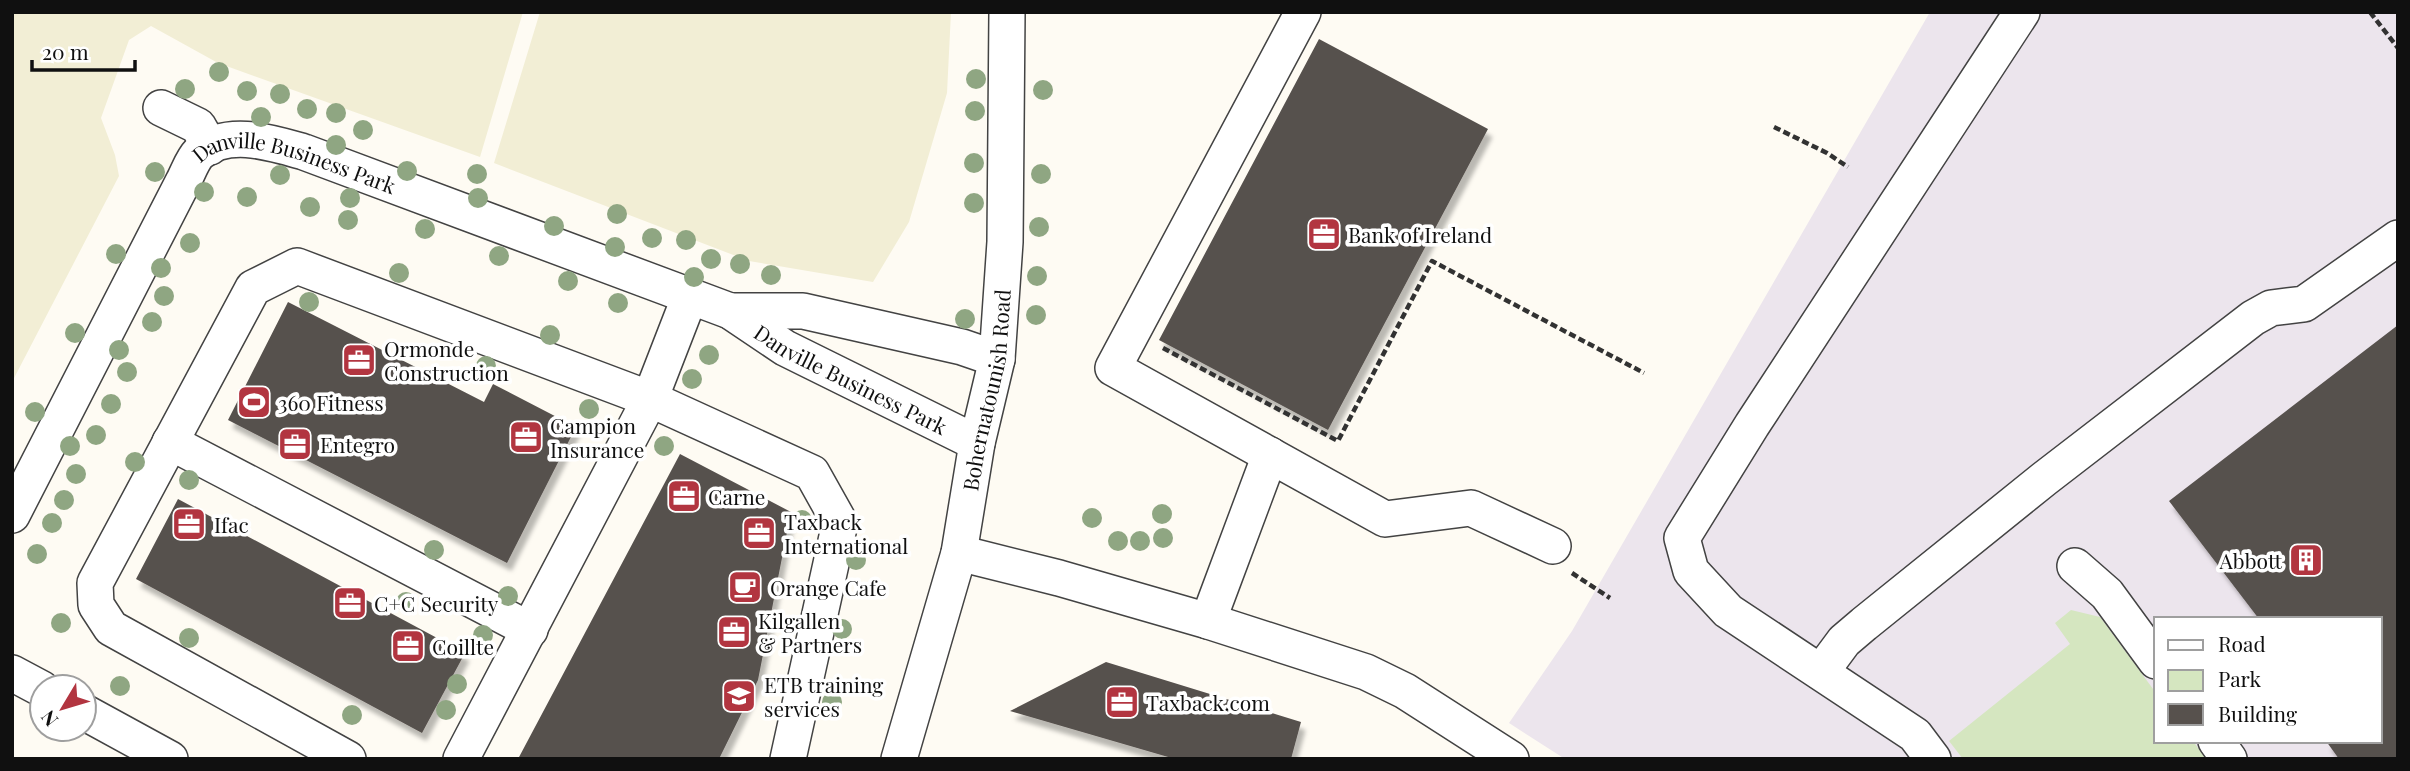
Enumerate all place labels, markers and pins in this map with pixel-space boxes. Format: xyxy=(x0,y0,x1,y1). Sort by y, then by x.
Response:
office icon: Bank of Ireland xyxy=(1305,215,1343,253)
place label: Bank of Ireland xyxy=(1348,220,1492,248)
place label: Ormonde Construction xyxy=(384,334,509,386)
office icon: Ormonde Construction xyxy=(340,341,378,379)
sports icon: 360 Fitness xyxy=(235,383,273,421)
place label: 360 Fitness xyxy=(278,388,384,416)
place label: Campion Insurance xyxy=(550,411,644,463)
office icon: Campion Insurance xyxy=(507,418,545,456)
office icon: Entegro xyxy=(276,425,314,463)
place label: Entegro xyxy=(320,430,395,458)
office icon: Carne xyxy=(665,477,703,515)
place label: Carne xyxy=(708,482,765,510)
office icon: Ifac xyxy=(170,505,208,543)
place label: Taxback International xyxy=(784,507,908,559)
place label: Ifac xyxy=(214,510,249,538)
office icon: Taxback International xyxy=(740,514,778,552)
building icon: Abbott xyxy=(2287,541,2325,579)
place label: Abbott xyxy=(2219,546,2283,574)
cafe icon: Orange Cafe xyxy=(726,568,764,606)
place label: Orange Cafe xyxy=(770,573,887,601)
office icon: C+C Security xyxy=(331,584,369,622)
place label: C+C Security xyxy=(374,589,499,617)
place label: Kilgallen & Partners xyxy=(758,606,862,658)
office icon: Kilgallen & Partners xyxy=(715,613,753,651)
office icon: Coillte xyxy=(389,627,427,665)
place label: Coillte xyxy=(432,632,494,660)
place label: ETB training services xyxy=(764,670,883,722)
school or university icon: ETB training services xyxy=(720,677,758,715)
office icon: Taxback.com xyxy=(1103,683,1141,721)
place label: Taxback.com xyxy=(1146,688,1270,716)

